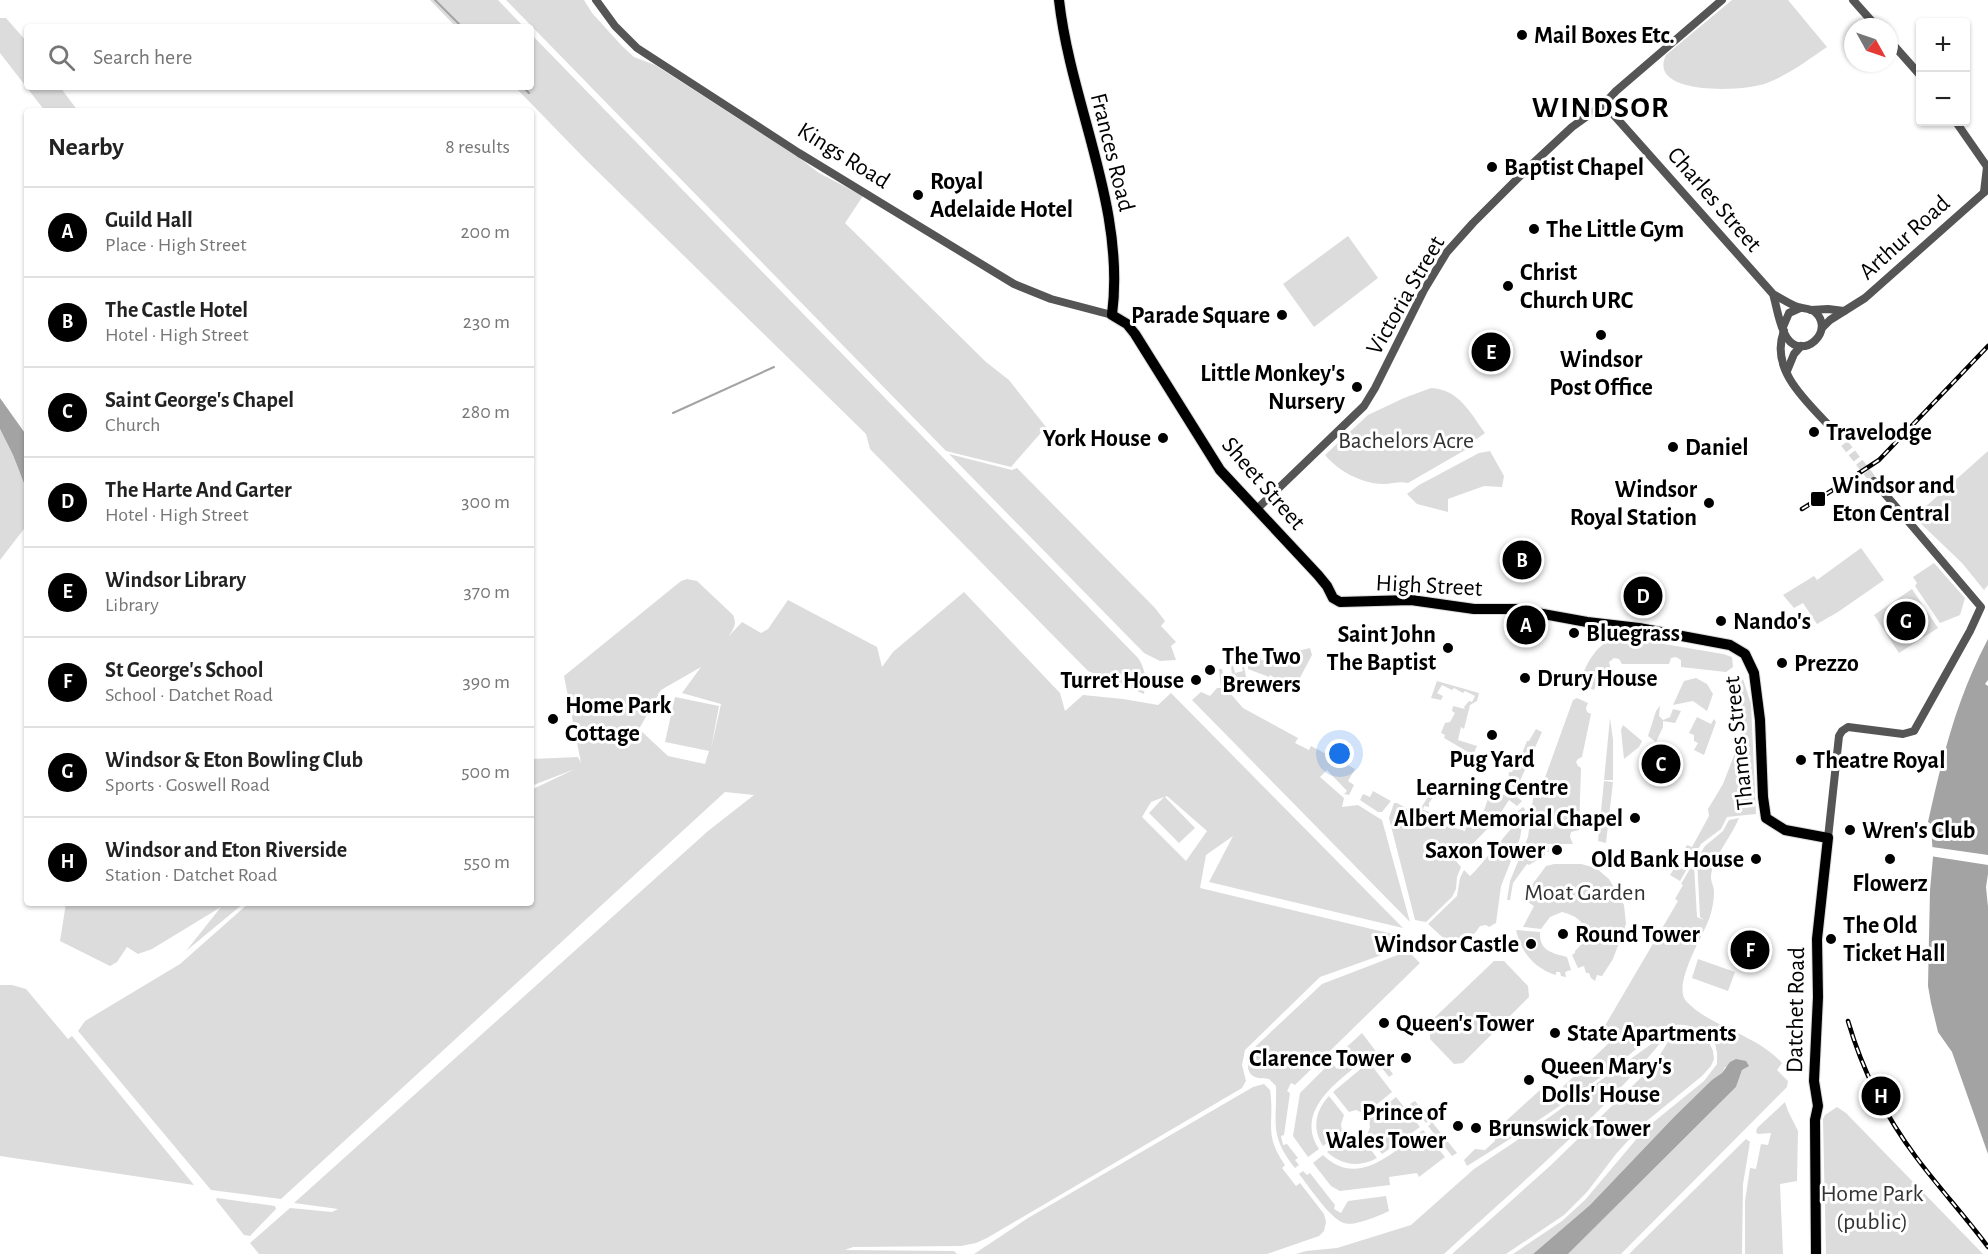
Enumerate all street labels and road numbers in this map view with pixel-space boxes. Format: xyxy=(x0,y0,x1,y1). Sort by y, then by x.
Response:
street label: Frances Road xyxy=(1086,91,1138,214)
street label: Kings Road xyxy=(793,118,894,193)
street label: Charles Street xyxy=(1663,143,1766,257)
street label: Arthur Road xyxy=(1855,191,1955,284)
street label: Victoria Street xyxy=(1362,232,1450,359)
street label: Sheet Street xyxy=(1217,433,1310,535)
street label: High Street xyxy=(1375,571,1483,601)
street label: Thames Street xyxy=(1720,674,1758,811)
street label: Datchet Road xyxy=(1783,947,1809,1073)

